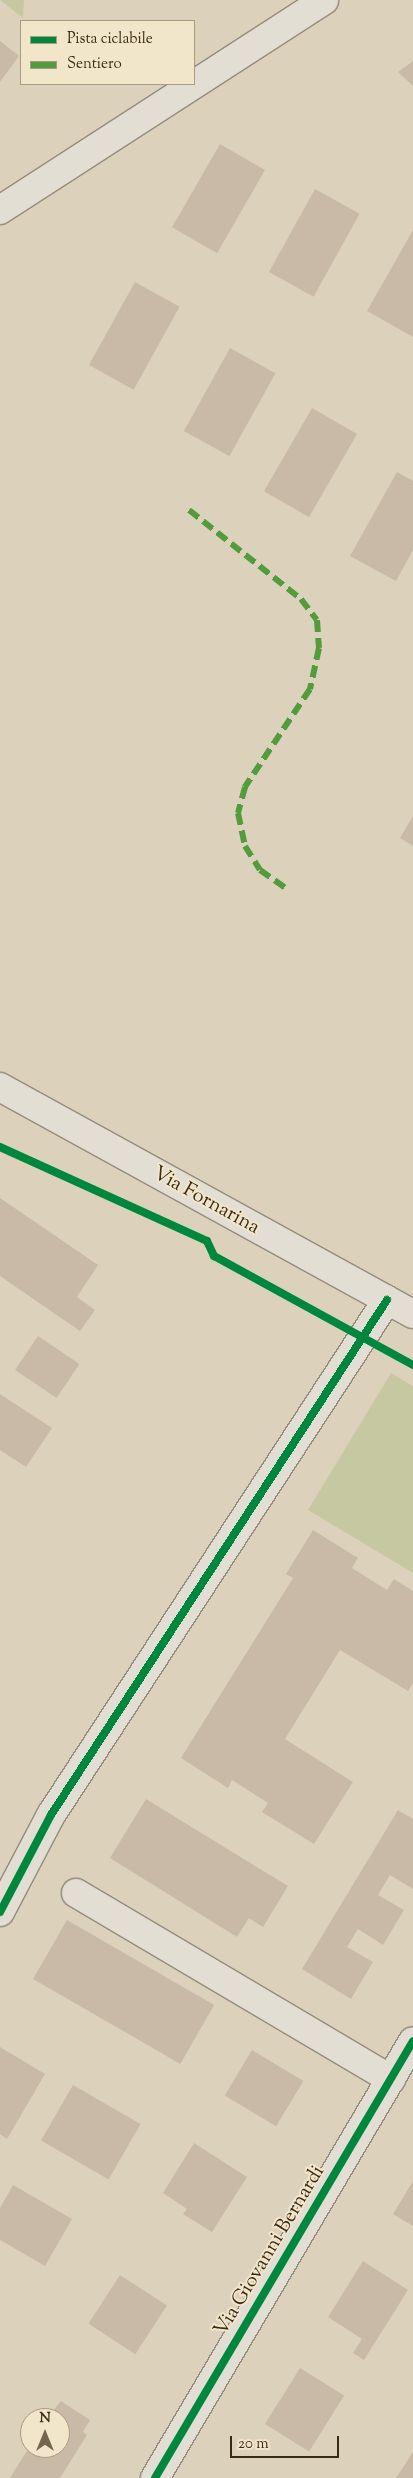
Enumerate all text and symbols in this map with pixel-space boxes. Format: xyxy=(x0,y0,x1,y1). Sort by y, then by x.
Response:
legend xyxy=(20,20,195,85)
text: Pista ciclabile xyxy=(67,29,153,50)
text: Sentiero xyxy=(67,54,122,75)
street label: Via Fornarina xyxy=(148,1162,264,1240)
street label: Via Giovanni Bernardi xyxy=(210,2162,330,2340)
north arrow xyxy=(20,2408,70,2458)
text: N xyxy=(39,2409,51,2429)
scale bar xyxy=(233,2426,342,2458)
text: 20 m xyxy=(238,2434,269,2455)

